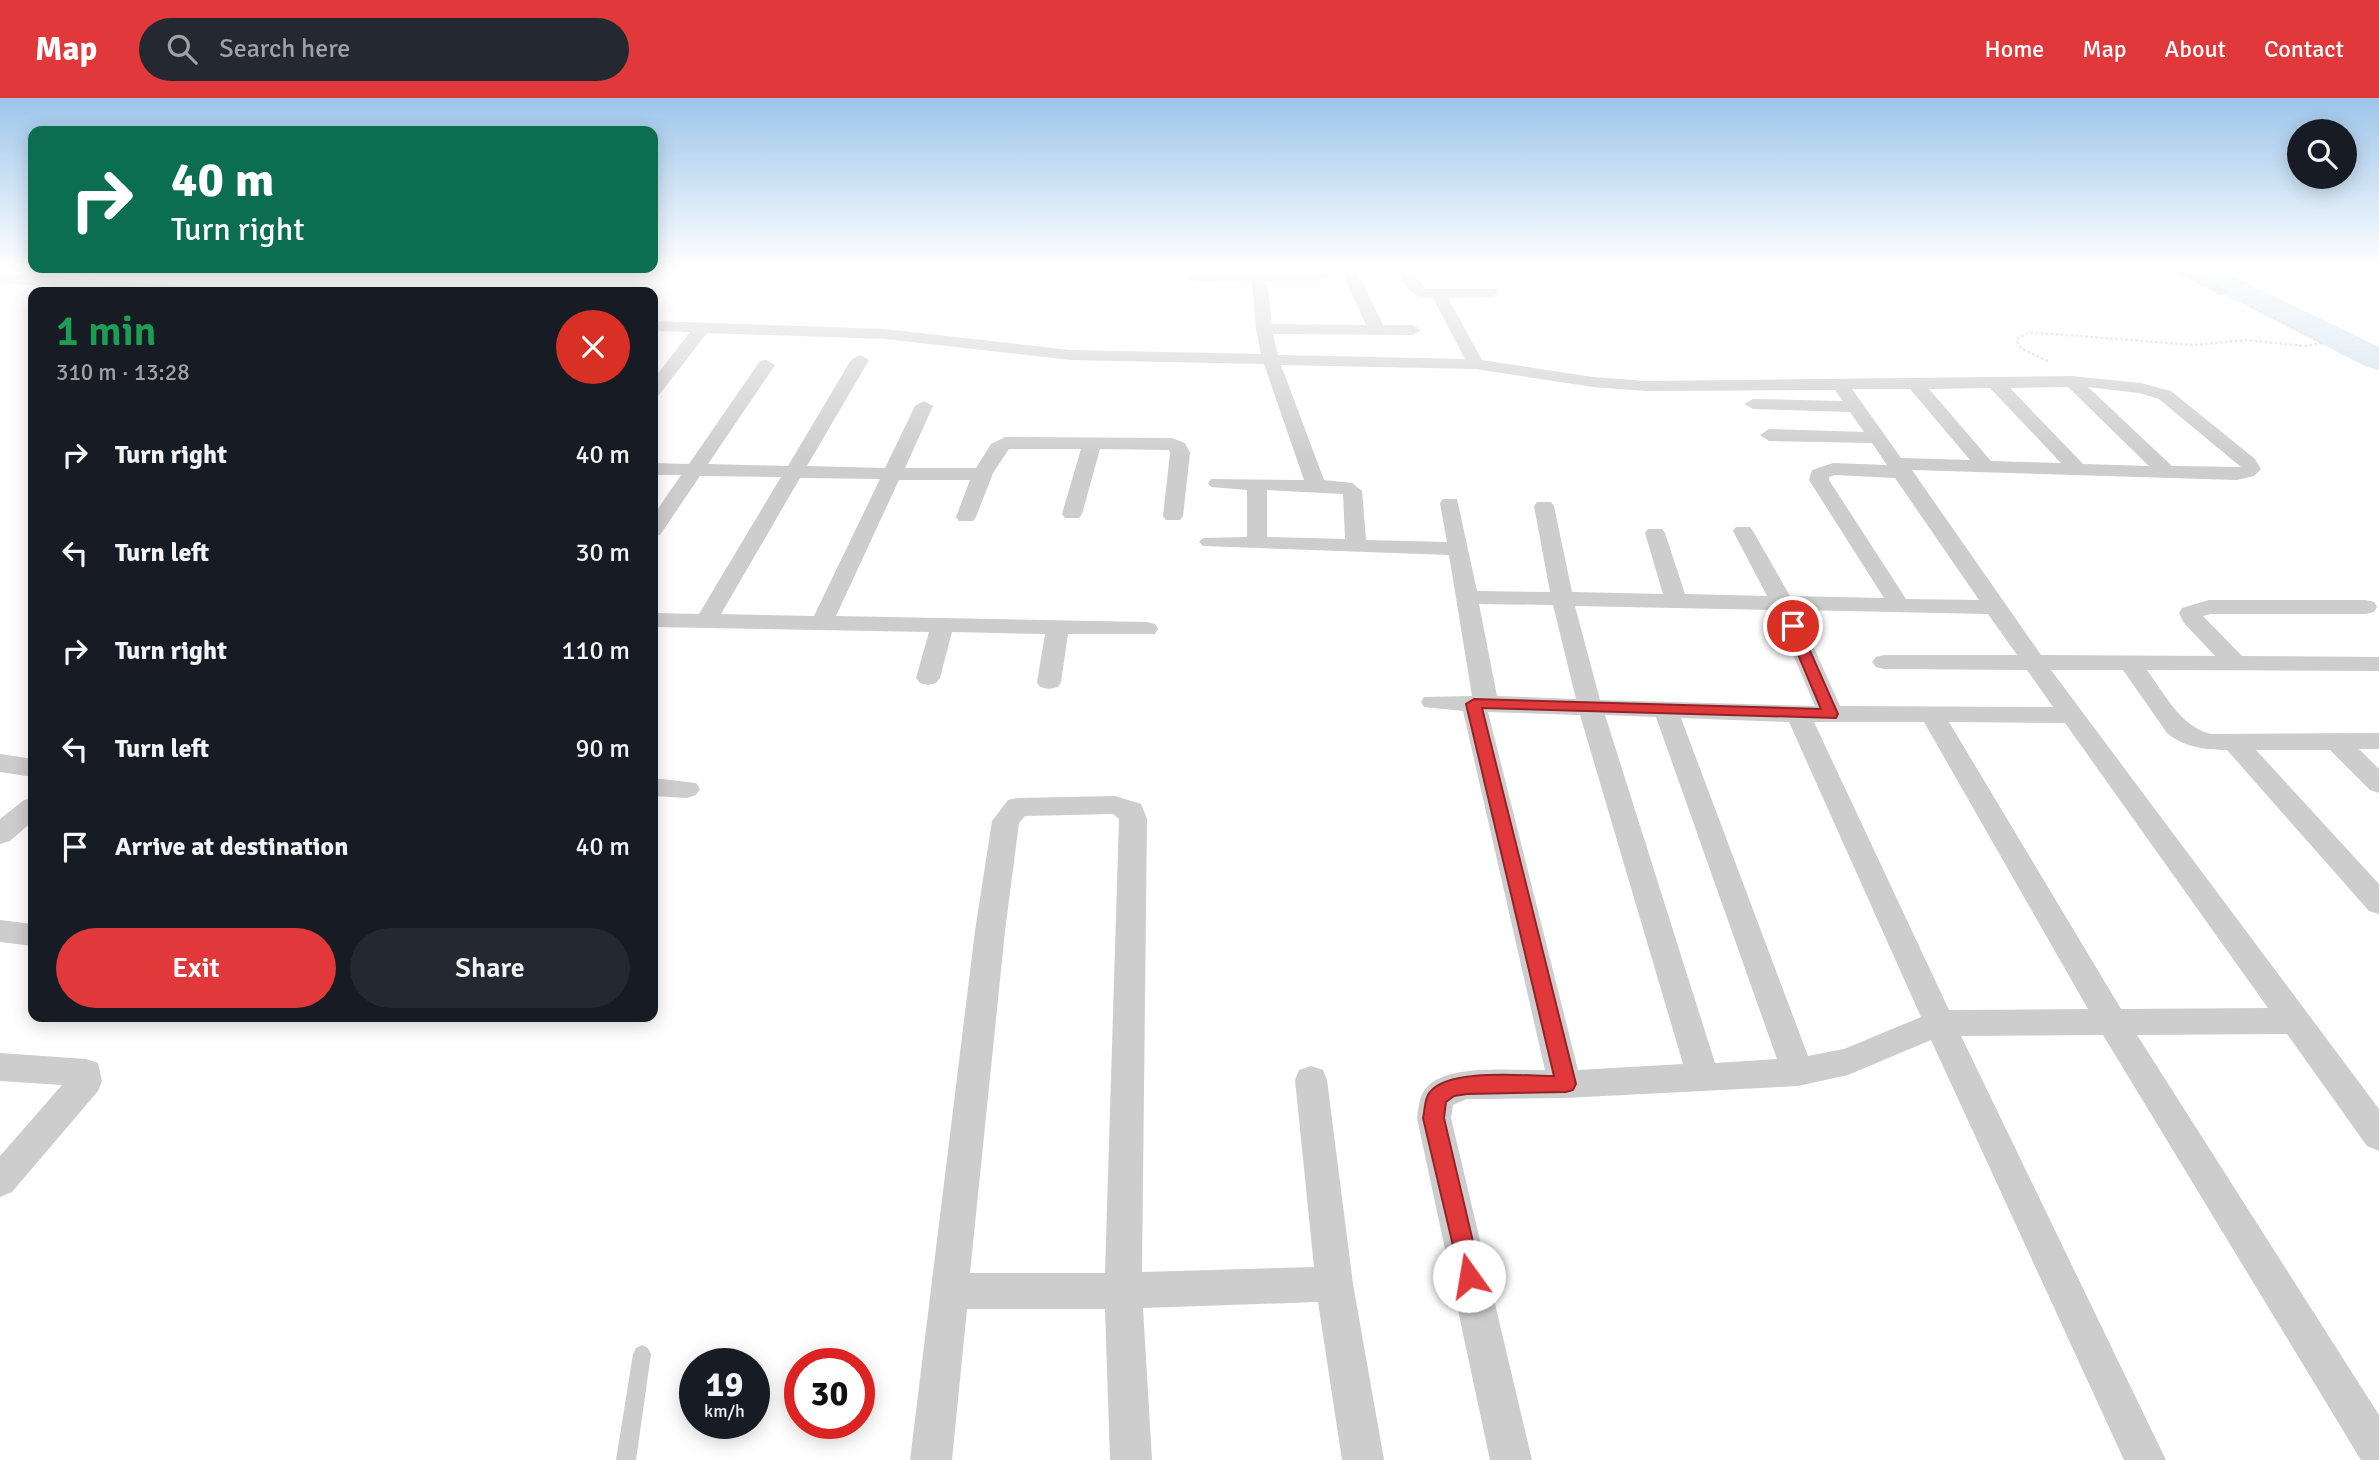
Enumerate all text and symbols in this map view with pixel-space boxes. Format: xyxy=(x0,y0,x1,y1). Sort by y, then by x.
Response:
search box xyxy=(139,18,629,81)
text: Map xyxy=(35,29,97,70)
icon: search xyxy=(163,30,201,68)
text: Search here xyxy=(219,33,350,65)
text: Home xyxy=(1984,34,2044,64)
text: Map xyxy=(2082,34,2127,64)
text: About xyxy=(2165,34,2226,64)
text: Contact xyxy=(2264,34,2344,64)
map controls xyxy=(2287,119,2357,189)
button: search xyxy=(2287,119,2357,189)
text: 40 m xyxy=(171,150,274,210)
icon: right xyxy=(56,154,147,245)
text: Turn right xyxy=(171,210,304,249)
text: 1 min xyxy=(56,306,157,357)
button: close xyxy=(556,310,630,384)
text: 310 m · 13:28 xyxy=(56,358,190,387)
icon: right xyxy=(56,436,94,474)
text: Turn right xyxy=(115,439,227,471)
text: 40 m xyxy=(575,439,630,471)
icon: left xyxy=(56,534,94,572)
text: Turn left xyxy=(115,537,209,569)
text: 30 m xyxy=(575,537,630,569)
pin xyxy=(1763,596,1823,656)
icon: arrive xyxy=(1774,607,1812,645)
icon: right xyxy=(56,632,94,670)
text: Turn right xyxy=(115,635,227,667)
text: 110 m xyxy=(561,635,630,667)
icon: left xyxy=(56,730,94,768)
text: Turn left xyxy=(115,733,209,765)
text: 90 m xyxy=(575,733,630,765)
icon: arrive xyxy=(56,828,94,866)
text: Arrive at destination xyxy=(115,831,348,863)
text: 40 m xyxy=(575,831,630,863)
button: Exit xyxy=(56,928,336,1008)
button: Share xyxy=(350,928,630,1008)
position arrow xyxy=(1432,1239,1506,1313)
speed limit sign: 30 xyxy=(784,1348,875,1439)
text: 19 xyxy=(706,1363,743,1406)
text: km/h xyxy=(704,1400,745,1422)

